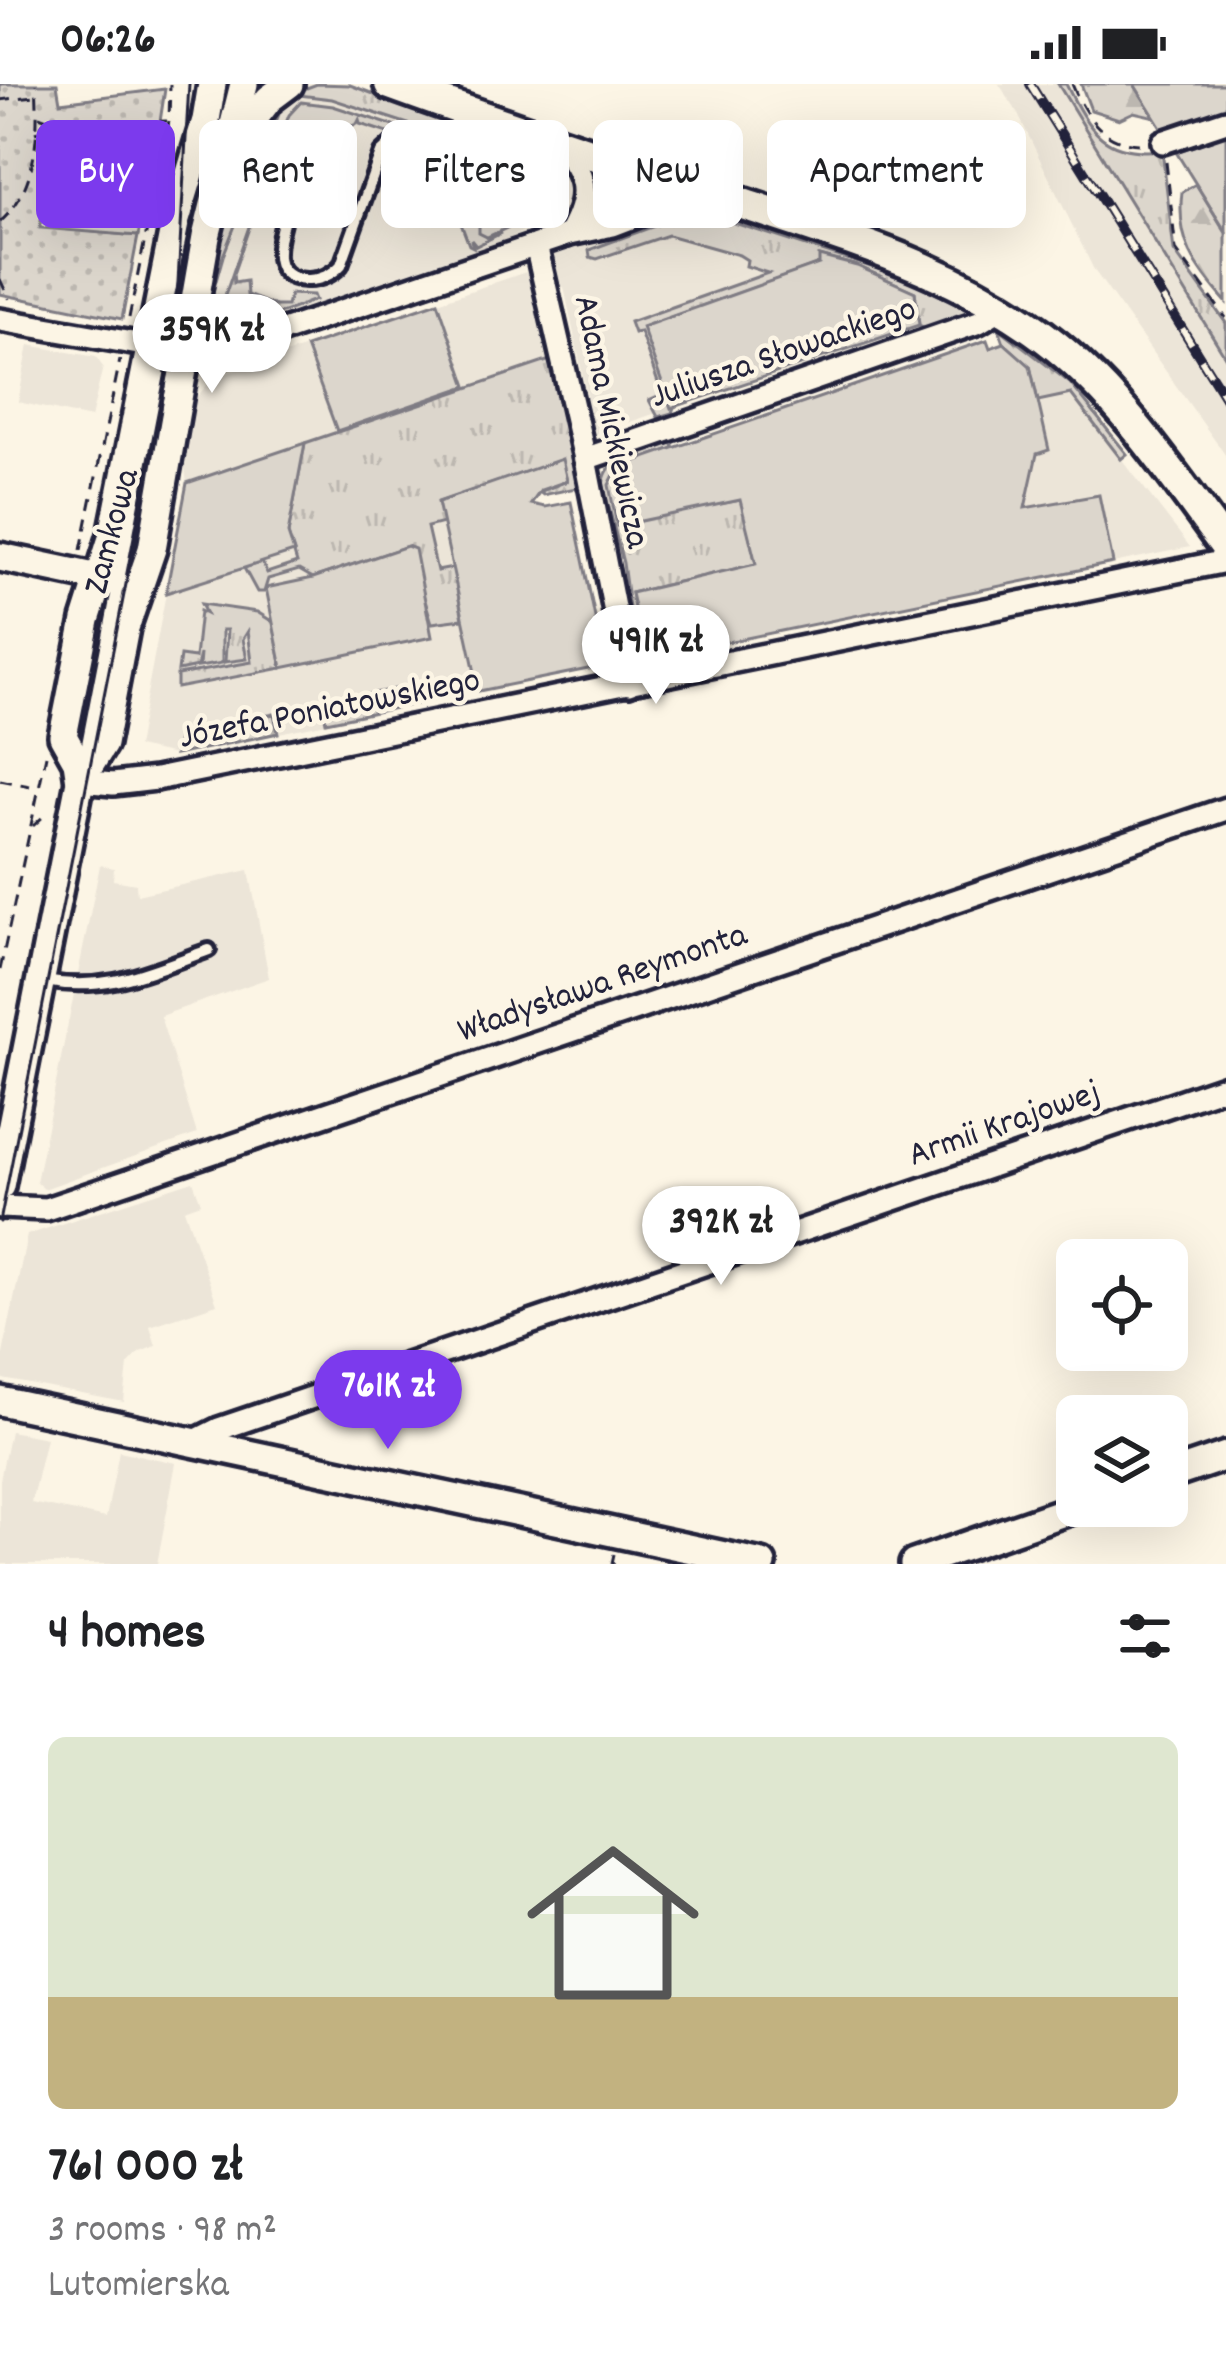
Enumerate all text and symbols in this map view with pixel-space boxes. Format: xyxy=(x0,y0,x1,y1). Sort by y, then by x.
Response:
text: 06:26 xyxy=(60,10,156,74)
chip: Buy xyxy=(36,120,175,228)
chip: Rent xyxy=(199,120,357,228)
chip: Filters xyxy=(381,120,569,228)
chip: New xyxy=(593,120,743,228)
chip: Apartment xyxy=(767,120,1026,228)
street label: Juliusza Słowackiego xyxy=(644,285,924,425)
street label: Adama Mickiewicza xyxy=(557,291,661,554)
pin: 359K zł xyxy=(101,294,323,396)
text: 359K zł xyxy=(160,305,264,360)
street label: Zamkowa xyxy=(72,462,156,601)
pin: 491K zł xyxy=(545,605,767,707)
text: 491K zł xyxy=(609,616,703,671)
street label: Józefa Poniatowskiego xyxy=(175,656,485,766)
street label: Władysława Reymonta xyxy=(451,911,756,1059)
street label: Armii Krajowej xyxy=(902,1069,1108,1183)
pin: 392K zł xyxy=(610,1186,832,1288)
text: 392K zł xyxy=(669,1197,773,1252)
map controls xyxy=(1056,1239,1188,1527)
button: locate xyxy=(1056,1239,1188,1371)
pin: 761K zł xyxy=(277,1350,499,1452)
text: 761K zł xyxy=(341,1361,435,1416)
button: layers xyxy=(1056,1395,1188,1527)
text: 4 homes xyxy=(48,1600,206,1672)
icon: filters xyxy=(1112,1603,1178,1669)
icon: home xyxy=(505,1815,721,2031)
text: 761 000 zł xyxy=(48,2133,243,2205)
text: 3 rooms · 98 m² xyxy=(48,2205,277,2260)
text: Lutomierska xyxy=(48,2260,229,2315)

